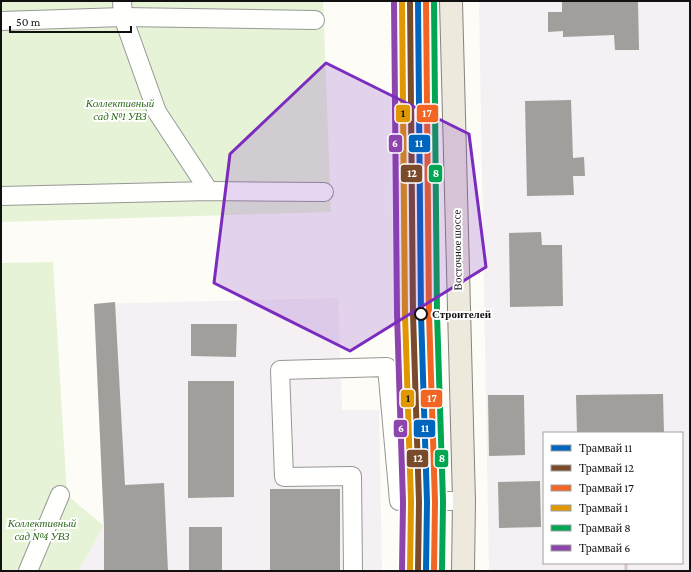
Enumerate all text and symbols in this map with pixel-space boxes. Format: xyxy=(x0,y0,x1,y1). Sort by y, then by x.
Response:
scale bar xyxy=(10,8,131,34)
text: 50 m xyxy=(16,15,41,29)
park label: Коллективный сад №1 УВЗ xyxy=(85,97,155,122)
line badge: 1 xyxy=(395,104,411,123)
line badge: 17 xyxy=(416,104,439,123)
text: 1 xyxy=(401,107,405,119)
text: 17 xyxy=(422,107,432,119)
line badge: 6 xyxy=(388,134,403,153)
line badge: 11 xyxy=(408,134,431,153)
text: 6 xyxy=(392,137,398,149)
text: 11 xyxy=(415,137,423,149)
line badge: 12 xyxy=(400,164,423,183)
line badge: 8 xyxy=(428,164,443,183)
text: 12 xyxy=(407,167,417,179)
text: 8 xyxy=(433,167,439,179)
street label: Восточное шоссе xyxy=(450,209,464,291)
marker: Строителей xyxy=(414,307,428,321)
place label: Строителей xyxy=(432,308,492,320)
line badge: 1 xyxy=(400,389,415,408)
line badge: 17 xyxy=(420,389,443,408)
text: 1 xyxy=(406,392,410,404)
text: 17 xyxy=(427,392,437,404)
line badge: 6 xyxy=(393,419,408,438)
line badge: 11 xyxy=(413,419,436,438)
text: 6 xyxy=(398,422,404,434)
text: 11 xyxy=(421,422,429,434)
legend xyxy=(543,432,683,564)
text: Трамвай 11 xyxy=(579,441,632,455)
line badge: 12 xyxy=(406,449,429,468)
line badge: 8 xyxy=(434,449,449,468)
text: 12 xyxy=(413,452,423,464)
text: 8 xyxy=(439,452,445,464)
text: Трамвай 12 xyxy=(579,461,634,475)
text: Трамвай 17 xyxy=(579,481,634,495)
text: Трамвай 1 xyxy=(579,501,628,515)
park label: Коллективный сад №4 УВЗ xyxy=(7,517,77,542)
text: Трамвай 8 xyxy=(579,521,631,535)
text: Трамвай 6 xyxy=(579,541,630,555)

